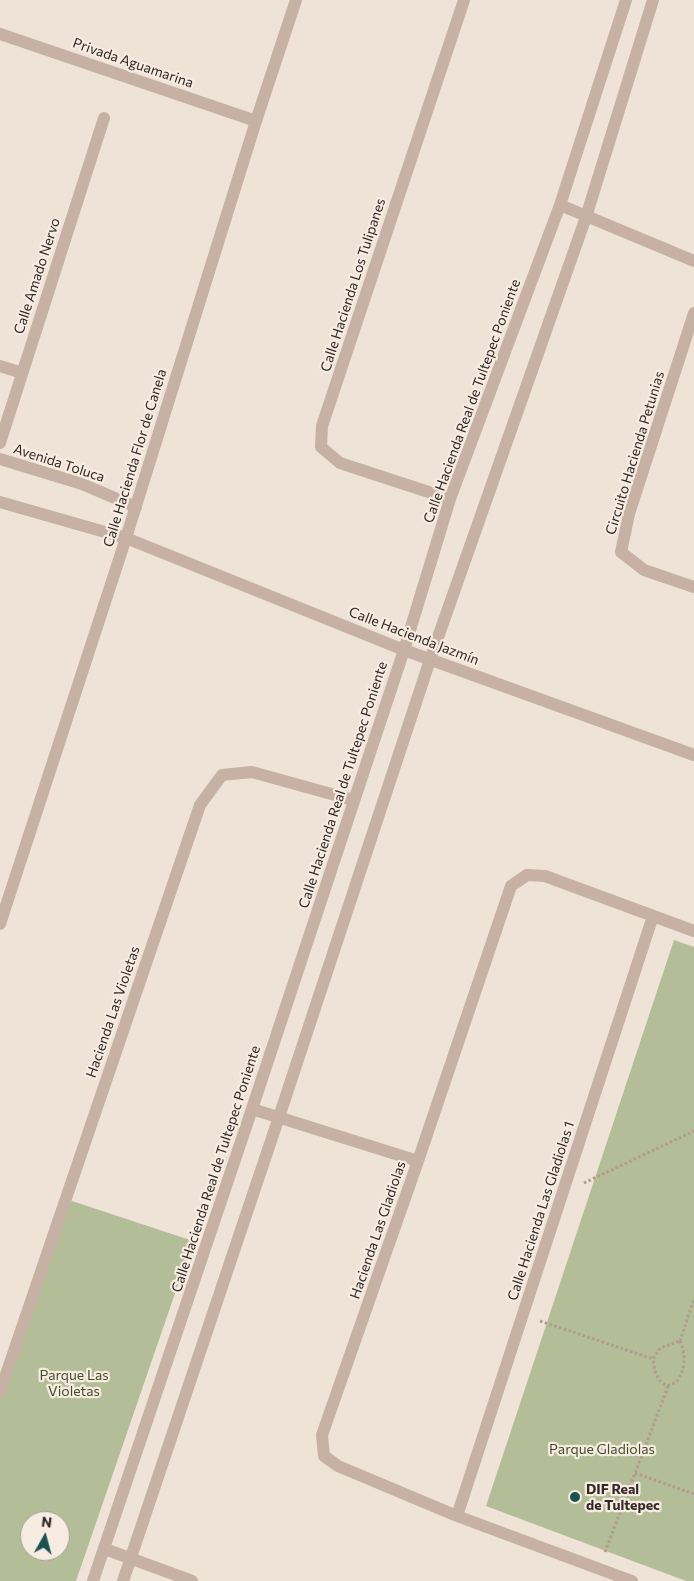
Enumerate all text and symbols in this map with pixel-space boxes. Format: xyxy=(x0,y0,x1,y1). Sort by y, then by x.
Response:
street label: Privada Aguamarina xyxy=(70,34,196,92)
street label: Calle Hacienda Los Tulipanes xyxy=(317,196,389,374)
street label: Calle Amado Nervo xyxy=(10,216,64,336)
street label: Calle Hacienda Real de Tultepec Poniente xyxy=(420,277,524,525)
street label: Calle Hacienda Flor de Canela xyxy=(100,367,170,549)
street label: Circuito Hacienda Petunias xyxy=(602,369,668,537)
street label: Avenida Toluca xyxy=(11,440,107,486)
street label: Calle Hacienda Jazmín xyxy=(347,603,481,669)
street label: Calle Hacienda Real de Tultepec Poniente xyxy=(295,660,391,910)
street label: Hacienda Las Violetas xyxy=(83,944,143,1080)
street label: Calle Hacienda Real de Tultepec Poniente xyxy=(168,1044,264,1294)
street label: Calle Hacienda Las Gladiolas 1 xyxy=(504,1119,578,1303)
street label: Hacienda Las Gladiolas xyxy=(347,1159,409,1301)
park label: Parque Las Violetas xyxy=(39,1367,109,1400)
park label: Parque Gladiolas xyxy=(549,1441,655,1457)
place label: DIF Real de Tultepec xyxy=(586,1481,660,1514)
marker: DIF Real de Tultepec xyxy=(568,1490,582,1504)
north arrow xyxy=(20,1511,70,1561)
text: N xyxy=(41,1513,53,1531)

